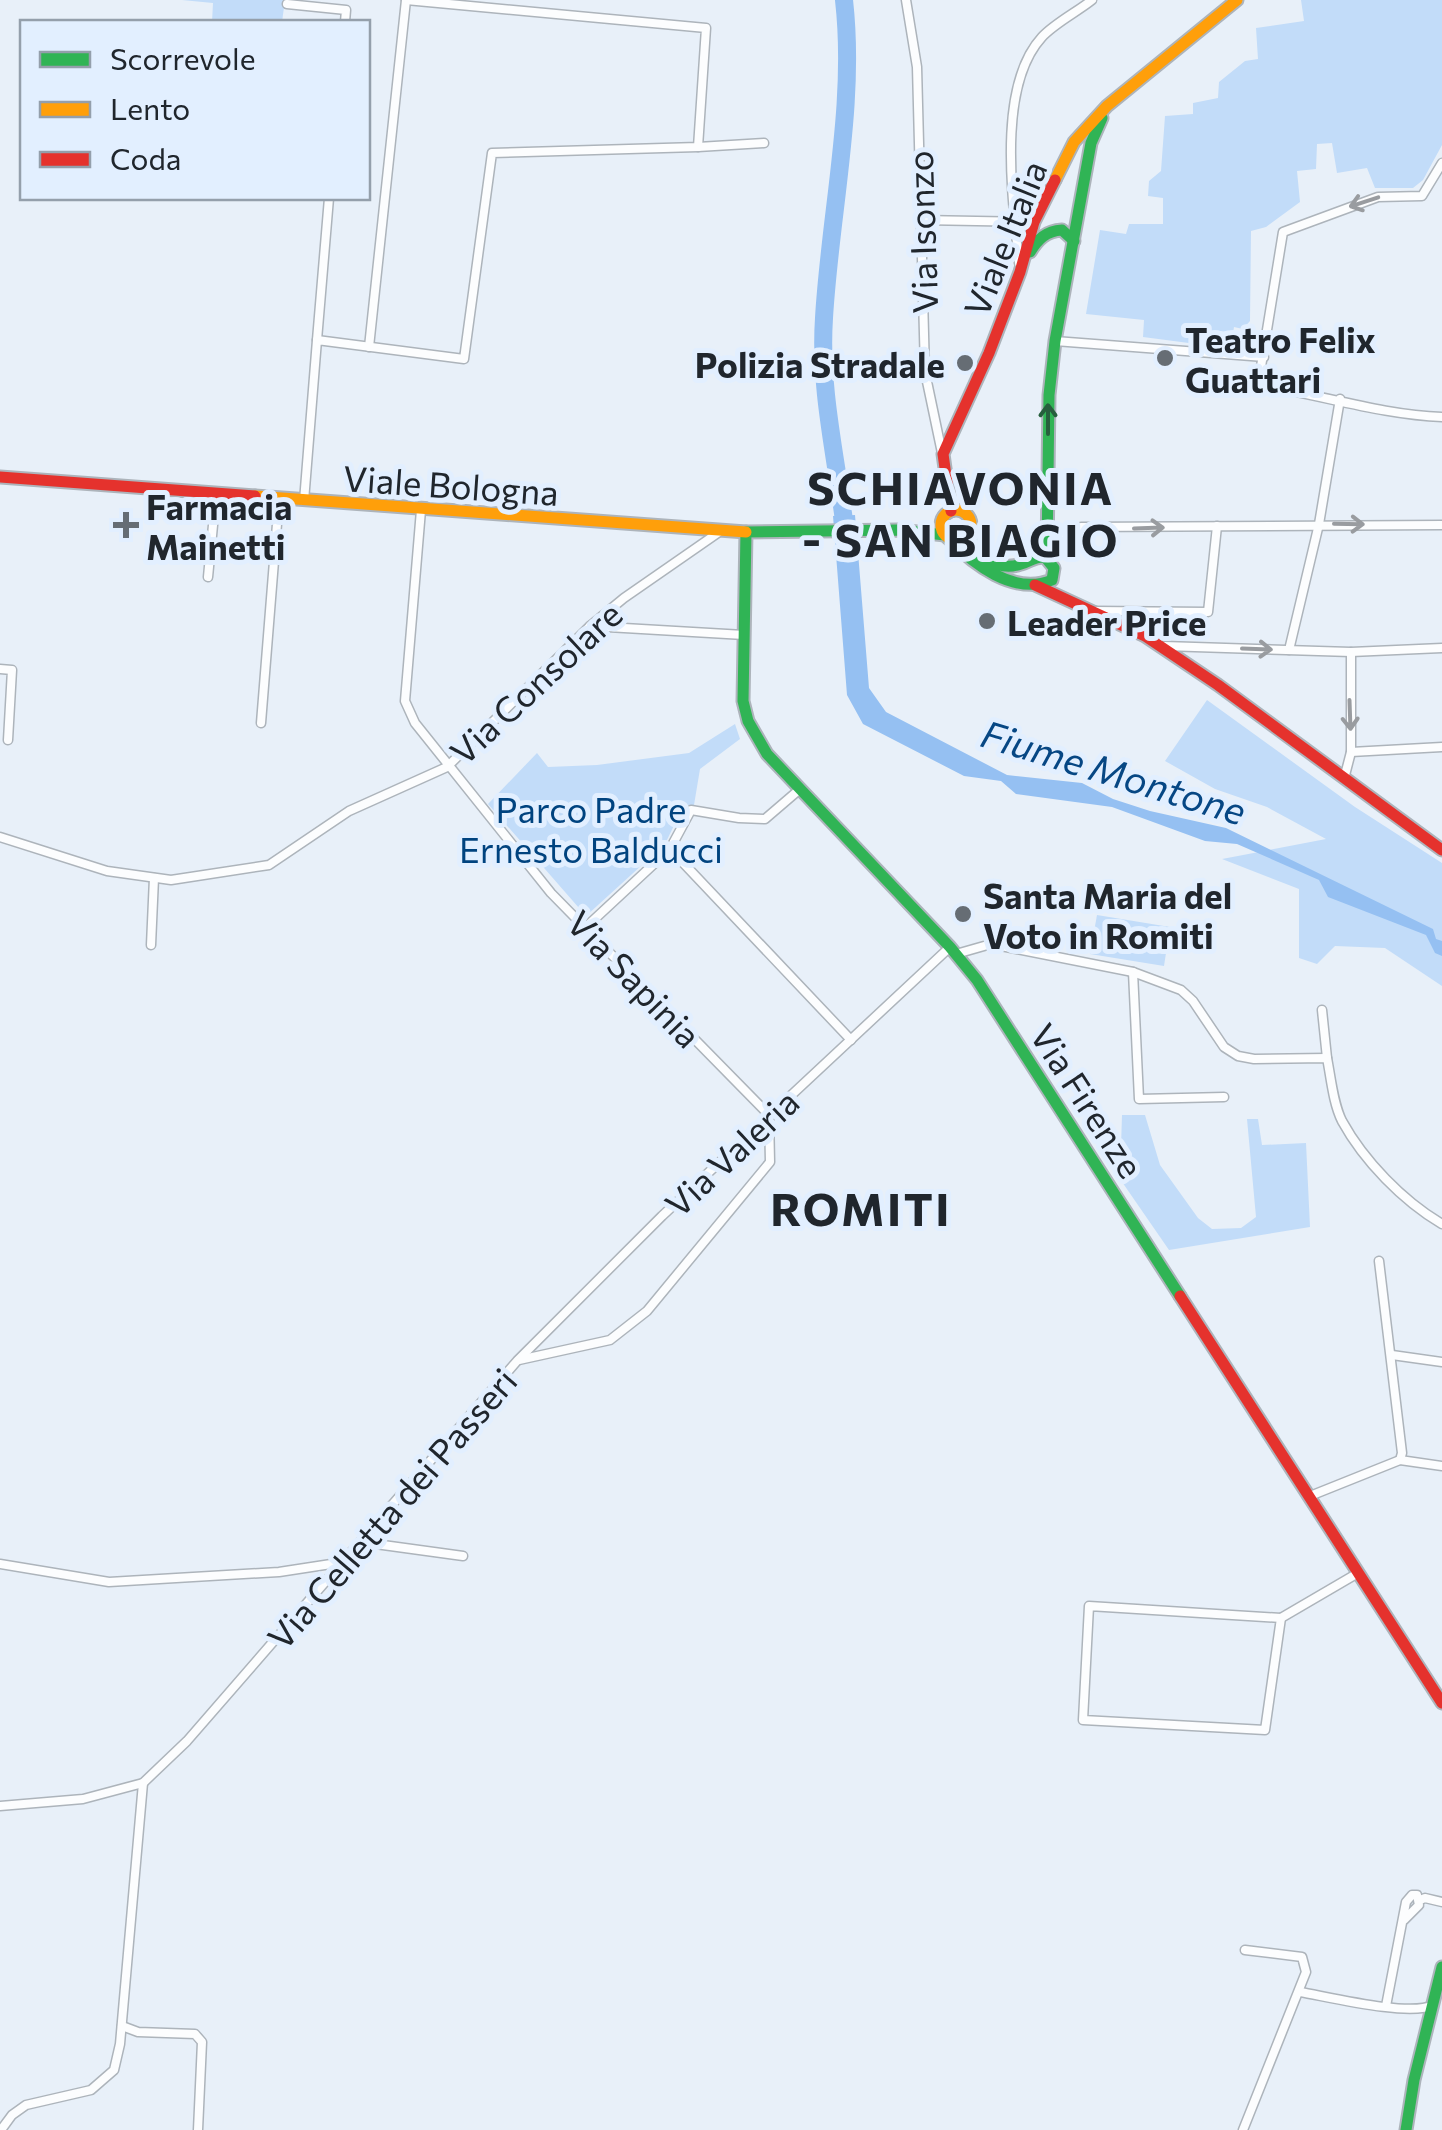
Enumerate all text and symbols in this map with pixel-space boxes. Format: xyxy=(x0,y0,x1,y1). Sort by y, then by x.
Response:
legend xyxy=(20,20,370,200)
text: Scorrevole xyxy=(110,39,255,76)
text: Lento xyxy=(110,89,190,126)
text: Coda xyxy=(110,139,182,176)
street label: Via Isonzo xyxy=(897,150,945,314)
street label: Viale Italia xyxy=(953,154,1055,322)
one-way arrow xyxy=(1348,195,1380,213)
place label: Teatro Felix Guattari xyxy=(1185,317,1376,400)
place label: Polizia Stradale xyxy=(695,342,945,385)
marker: Teatro Felix Guattari xyxy=(1154,347,1176,369)
marker: Polizia Stradale xyxy=(954,352,976,374)
one-way arrow xyxy=(1038,404,1058,436)
street label: Viale Bologna xyxy=(342,455,560,513)
district label: SCHIAVONIA - SAN BIAGIO xyxy=(802,459,1120,566)
place label: Farmacia Mainetti xyxy=(146,484,293,567)
marker: Farmacia Mainetti xyxy=(115,514,137,536)
one-way arrow xyxy=(1332,514,1365,534)
one-way arrow xyxy=(1133,519,1165,538)
street label: Via Consolare xyxy=(440,592,630,772)
place label: Leader Price xyxy=(1007,600,1207,643)
marker: Leader Price xyxy=(976,610,998,632)
one-way arrow xyxy=(1240,639,1272,658)
one-way arrow xyxy=(1340,699,1359,731)
water label: Fiume Montone xyxy=(976,708,1252,834)
park label: Parco Padre Ernesto Balducci xyxy=(459,787,723,870)
place label: Santa Maria del Voto in Romiti xyxy=(983,873,1232,956)
street label: Via Sapinia xyxy=(559,901,711,1055)
marker: Santa Maria del Voto in Romiti xyxy=(952,903,974,925)
street label: Via Firenze xyxy=(1022,1015,1154,1185)
street label: Via Valeria xyxy=(655,1079,807,1225)
district label: ROMITI xyxy=(770,1180,952,1235)
street label: Via Celletta dei Passeri xyxy=(257,1359,525,1657)

